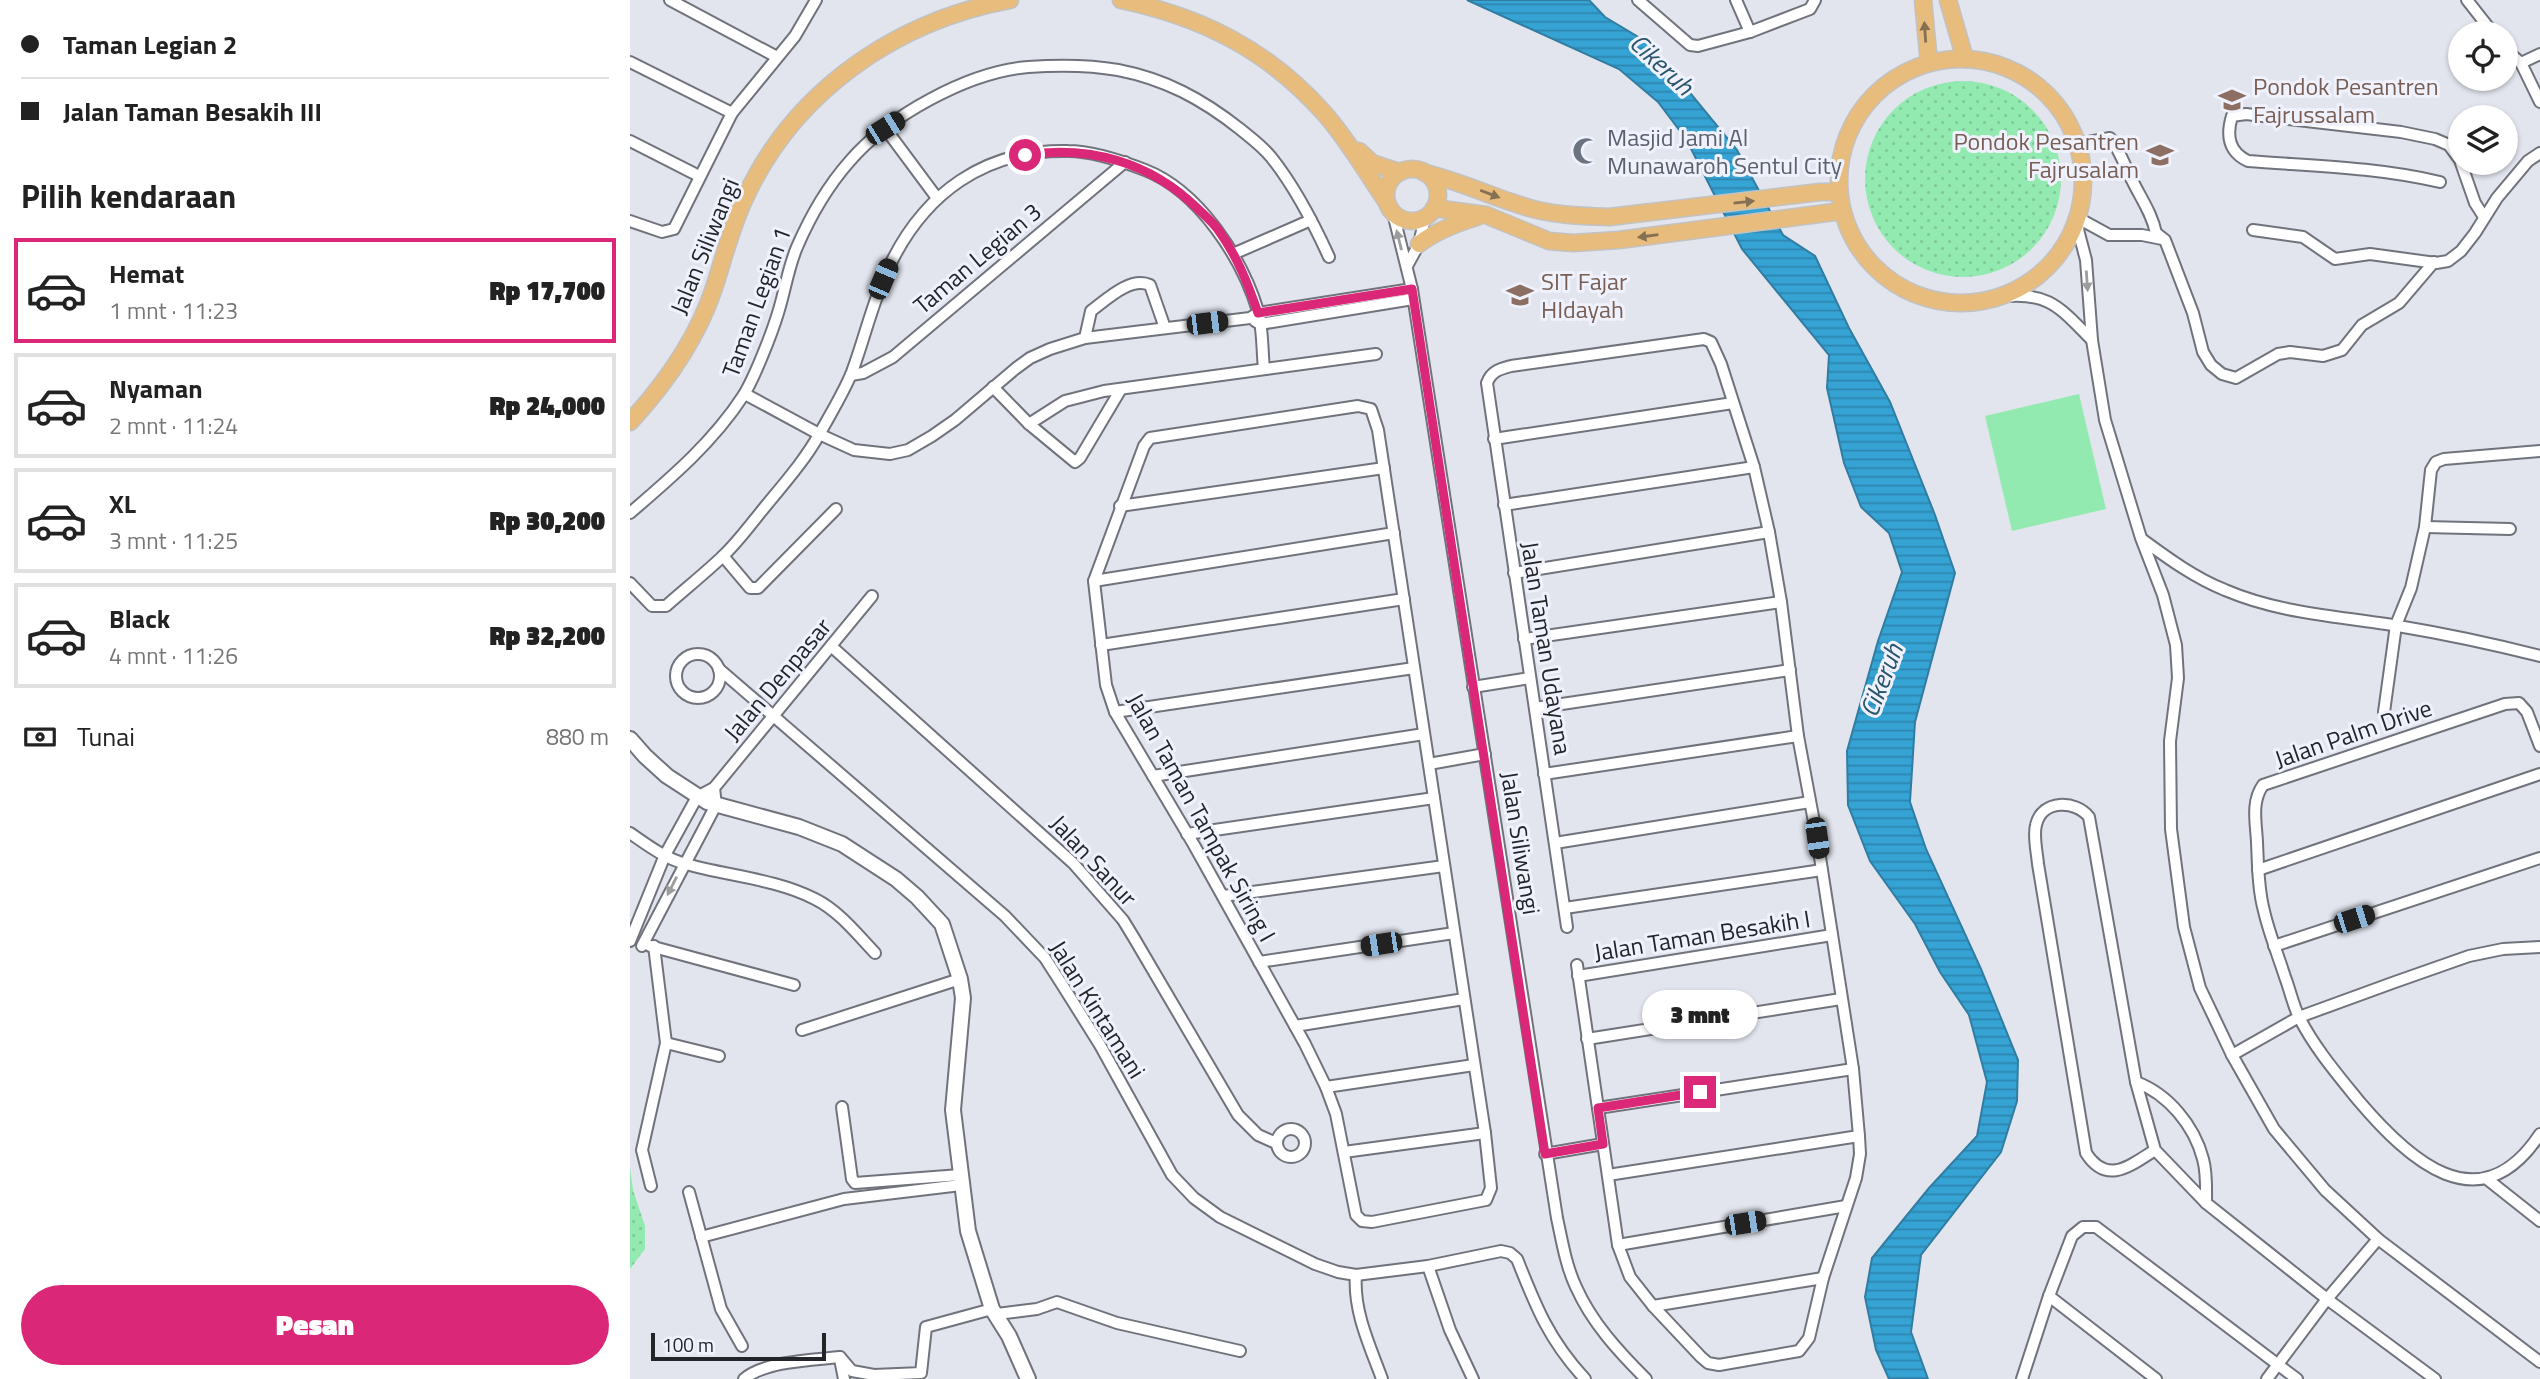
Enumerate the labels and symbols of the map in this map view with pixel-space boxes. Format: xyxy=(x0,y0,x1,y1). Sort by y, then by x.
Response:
one-way arrow xyxy=(1920,20,1931,42)
water label: Cikeruh xyxy=(1621,24,1704,105)
place label: Pondok Pesantren Fajrussalam xyxy=(2253,68,2439,132)
school or university icon: Pondok Pesantren Fajrussalam xyxy=(2217,85,2247,115)
car xyxy=(862,108,909,148)
place label: Masjid Jami Al Munawaroh Sentul City xyxy=(1607,119,1843,183)
place label: Pondok Pesantren Fajrusalam xyxy=(1953,123,2139,187)
mosque icon: Masjid Jami Al Munawaroh Sentul City xyxy=(1571,136,1601,166)
route start xyxy=(1009,139,1041,171)
school or university icon: Pondok Pesantren Fajrusalam xyxy=(2145,140,2175,170)
street label: Jalan Siliwangi xyxy=(660,172,748,320)
one-way arrow xyxy=(1480,188,1501,199)
street label: Taman Legian 3 xyxy=(905,194,1049,322)
one-way arrow xyxy=(1733,197,1755,208)
street label: Taman Legian 1 xyxy=(712,222,800,382)
one-way arrow xyxy=(1393,229,1404,251)
one-way arrow xyxy=(1637,231,1659,242)
car xyxy=(866,256,901,302)
place label: SIT Fajar HIdayah xyxy=(1541,263,1627,327)
one-way arrow xyxy=(2082,270,2093,292)
school or university icon: SIT Fajar HIdayah xyxy=(1505,280,1535,310)
car xyxy=(1185,310,1230,336)
street label: Jalan Taman Udayana xyxy=(1512,539,1582,757)
street label: Jalan Denpasar xyxy=(715,609,839,749)
water label: Cikeruh xyxy=(1849,637,1913,722)
street label: Jalan Taman Tampak Siring I xyxy=(1118,686,1286,948)
street label: Jalan Palm Drive xyxy=(2270,689,2436,777)
street label: Jalan Siliwangi xyxy=(1492,769,1550,917)
street label: Jalan Sanur xyxy=(1042,806,1146,914)
car xyxy=(1804,816,1831,860)
one-way arrow xyxy=(667,876,678,896)
street label: Jalan Taman Besakih I xyxy=(1591,900,1813,970)
car xyxy=(2331,903,2378,935)
car xyxy=(1359,930,1404,958)
street label: Jalan Kintamani xyxy=(1041,933,1155,1085)
callout: 3 mnt xyxy=(1642,990,1758,1040)
route end xyxy=(1684,1076,1716,1108)
car xyxy=(1723,1209,1768,1237)
scale bar xyxy=(651,1330,826,1362)

